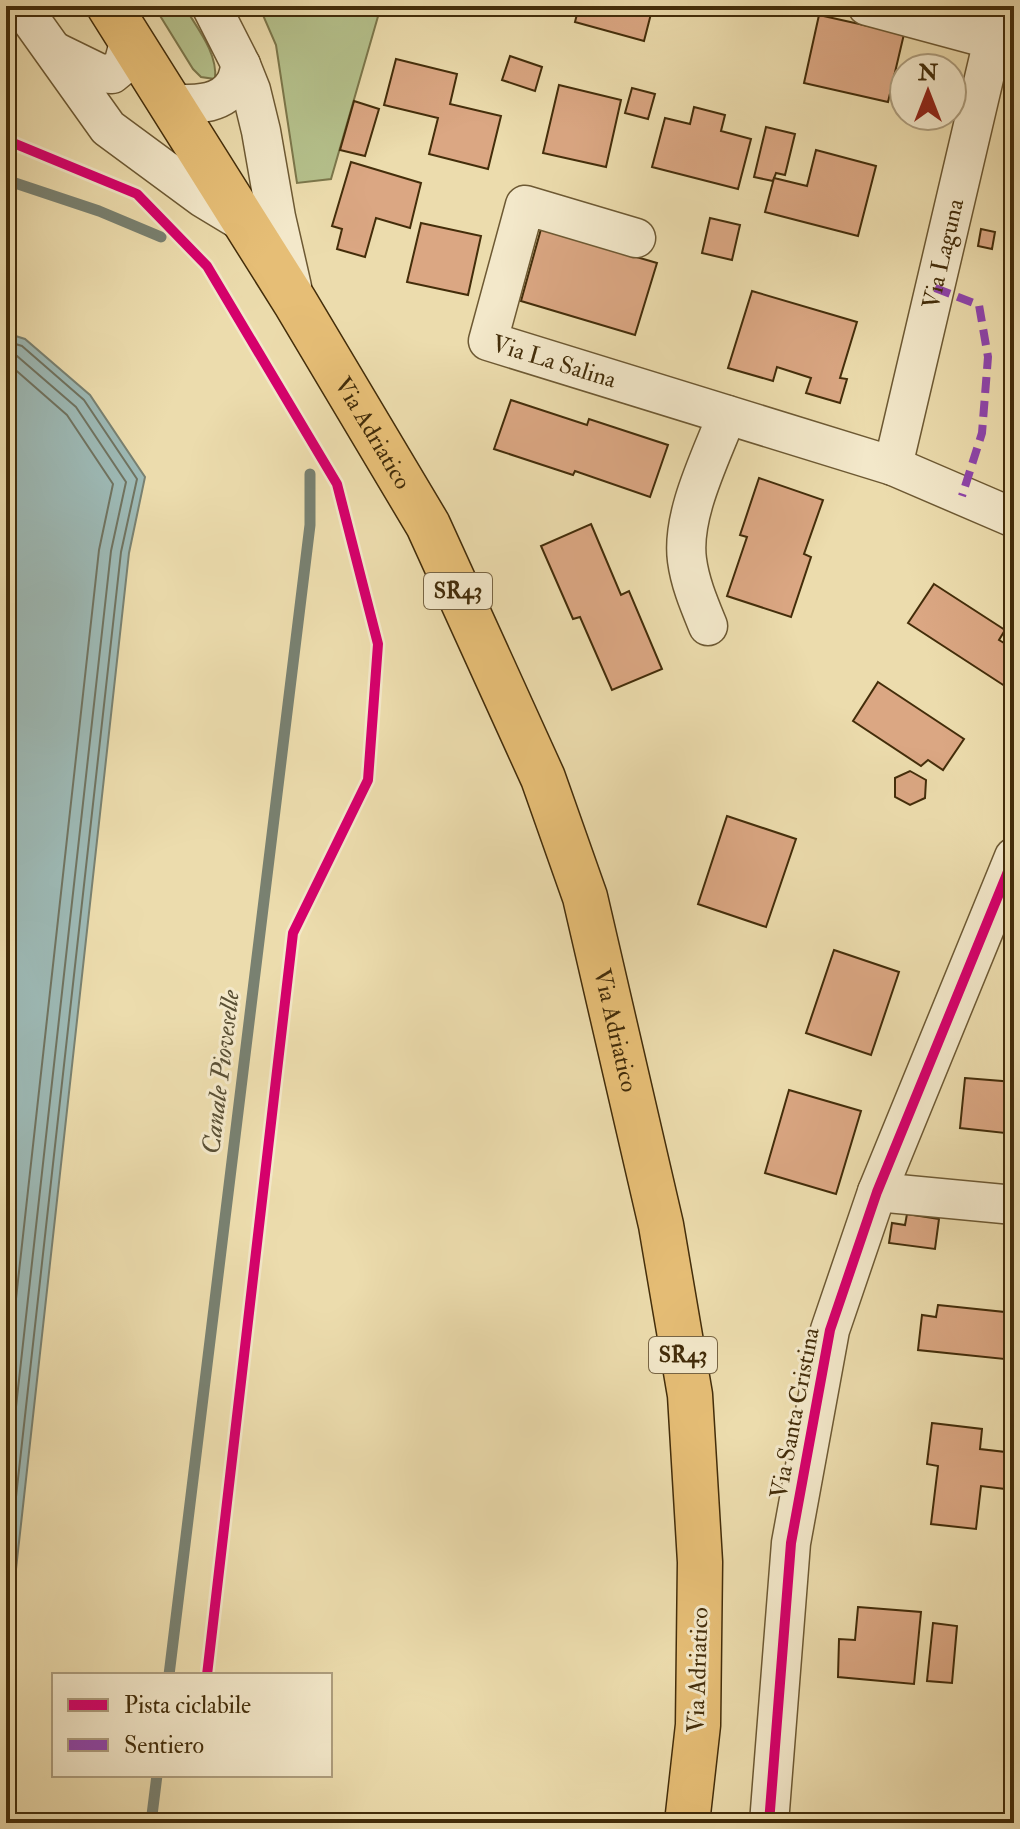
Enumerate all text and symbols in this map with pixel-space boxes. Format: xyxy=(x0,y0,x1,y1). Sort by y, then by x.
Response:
north arrow xyxy=(888,52,968,132)
text: N xyxy=(917,59,938,87)
street label: Via Laguna xyxy=(915,195,971,312)
street label: Via La Salina xyxy=(488,328,621,396)
street label: Via Adriatico xyxy=(328,371,419,495)
road number: SR43 xyxy=(424,573,492,609)
street label: Via Adriatico xyxy=(587,965,645,1095)
water label: Canale Pioveselle xyxy=(195,988,247,1156)
street label: Via Santa Cristina xyxy=(763,1324,827,1501)
road number: SR43 xyxy=(649,1337,717,1373)
street label: Via Adriatico xyxy=(680,1607,716,1733)
legend xyxy=(52,1673,332,1777)
text: Pista ciclabile xyxy=(124,1690,251,1721)
text: Sentiero xyxy=(124,1730,204,1761)

